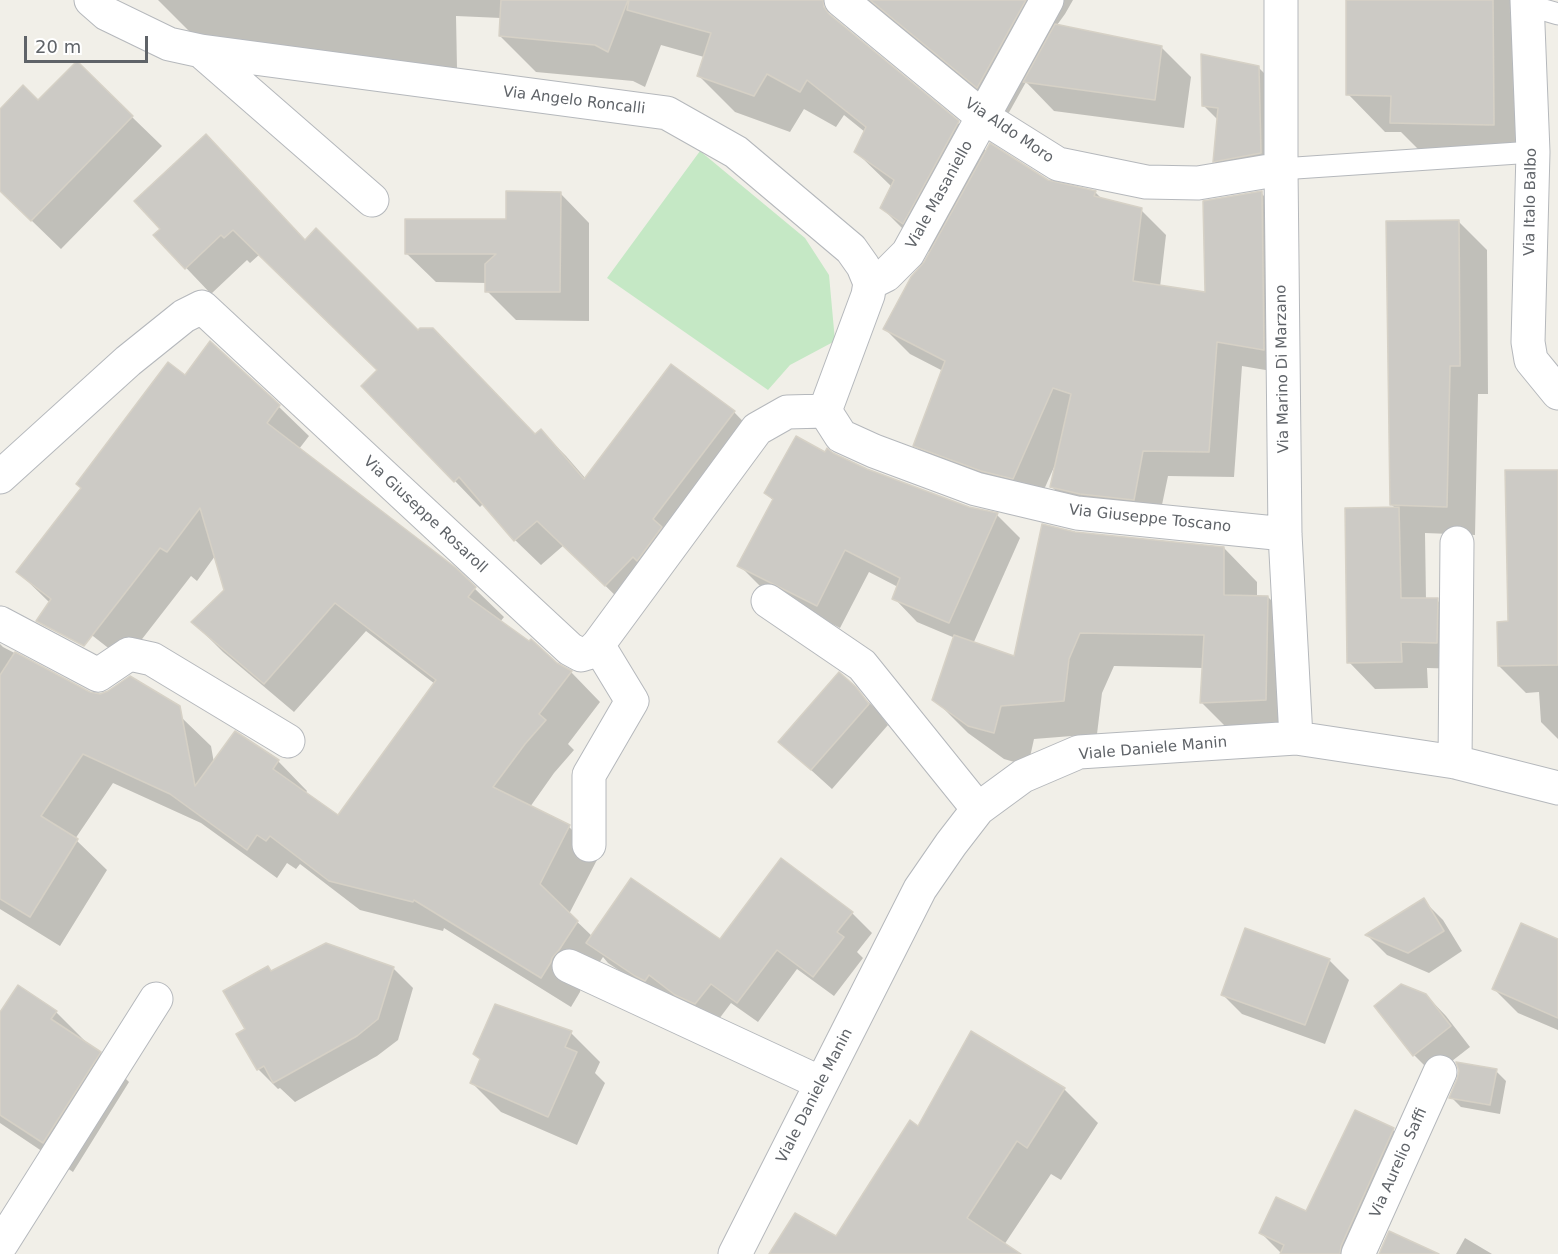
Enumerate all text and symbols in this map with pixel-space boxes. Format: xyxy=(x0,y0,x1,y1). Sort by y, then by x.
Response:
scale bar xyxy=(27,24,152,62)
text: 20 m xyxy=(35,36,81,57)
street label: Via Angelo Roncalli xyxy=(502,83,646,119)
street label: Via Aldo Moro xyxy=(961,95,1057,167)
street label: Viale Masaniello xyxy=(903,138,977,252)
street label: Via Italo Balbo xyxy=(1521,148,1541,256)
street label: Via Marino Di Marzano xyxy=(1273,285,1293,453)
street label: Via Giuseppe Rosaroll xyxy=(359,453,491,577)
street label: Via Giuseppe Toscano xyxy=(1068,502,1232,536)
street label: Viale Daniele Manin xyxy=(1078,734,1228,764)
street label: Viale Daniele Manin xyxy=(773,1026,857,1166)
street label: Via Aurelio Saffi xyxy=(1367,1105,1431,1221)

